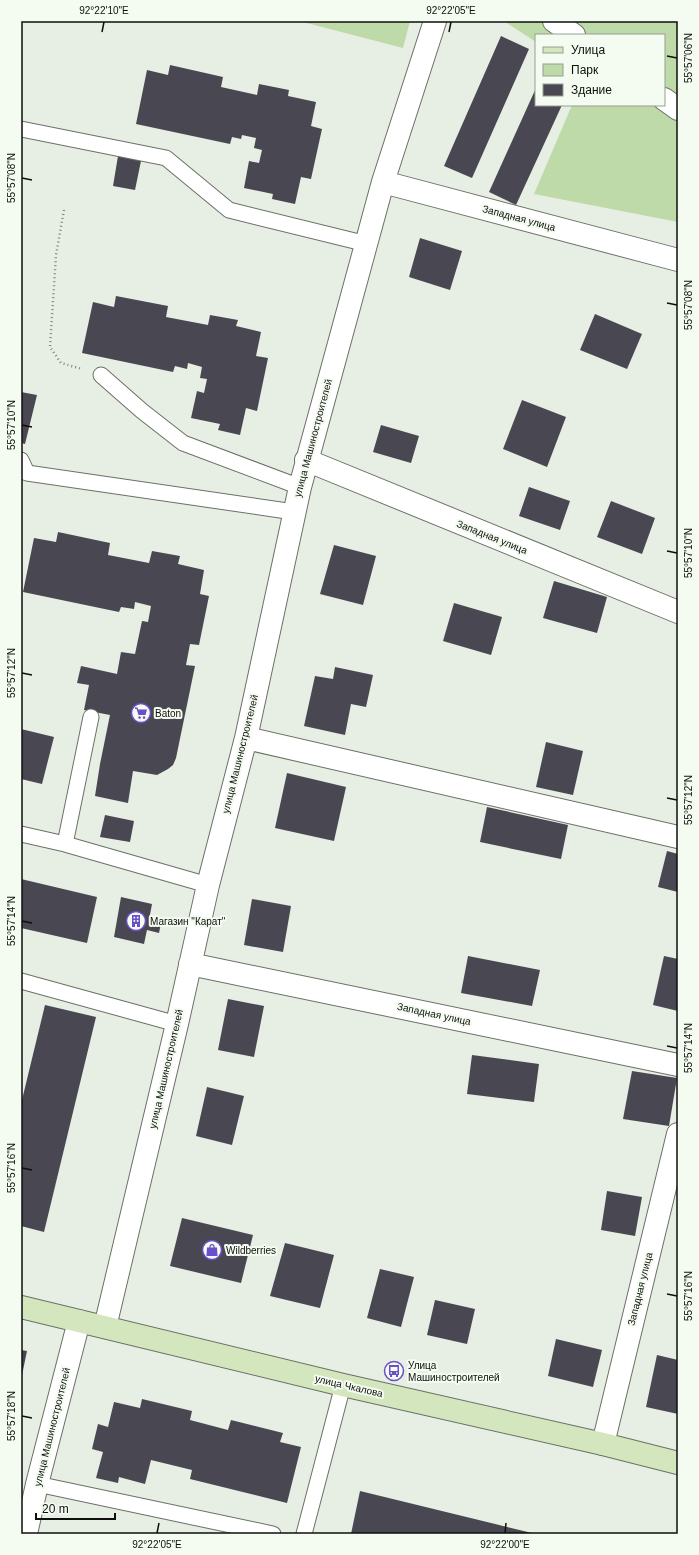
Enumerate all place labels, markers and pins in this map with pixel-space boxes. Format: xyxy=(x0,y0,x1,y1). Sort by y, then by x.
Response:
supermarket icon: Baton xyxy=(130,702,152,724)
place label: Baton xyxy=(155,708,181,719)
building icon: Магазин "Карат" xyxy=(125,910,147,932)
place label: Магазин "Карат" xyxy=(150,916,226,927)
shop icon: Wildberries xyxy=(201,1239,223,1261)
place label: Wildberries xyxy=(226,1245,276,1256)
bus stop icon: Улица Машиностроителей xyxy=(383,1360,405,1382)
place label: Улица Машиностроителей xyxy=(408,1360,500,1383)

